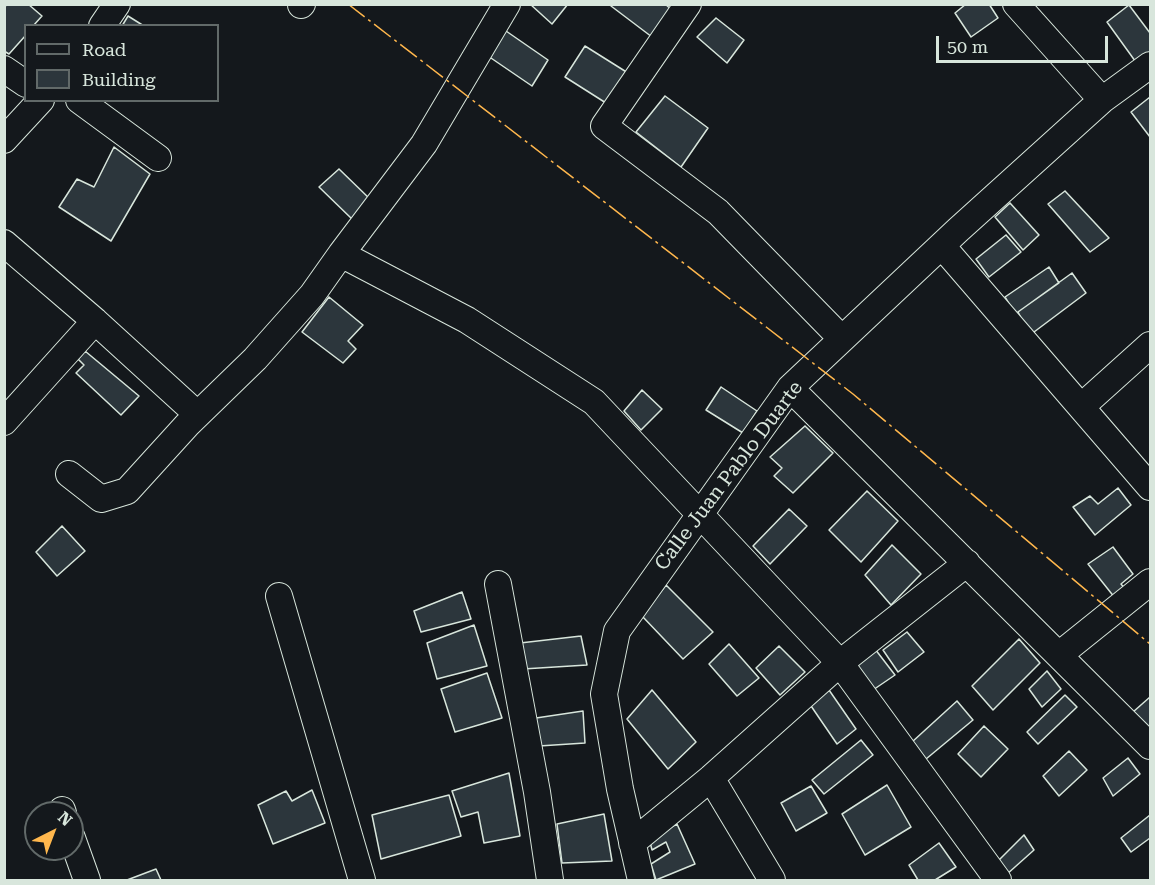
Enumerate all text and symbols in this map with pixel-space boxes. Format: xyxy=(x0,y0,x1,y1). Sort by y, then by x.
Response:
legend xyxy=(24,24,219,102)
scale bar xyxy=(939,24,1112,62)
text: 50 m xyxy=(947,36,988,57)
text: Road xyxy=(82,39,126,60)
text: Building xyxy=(82,69,156,90)
street label: Calle Juan Pablo Duarte xyxy=(650,377,808,575)
north arrow xyxy=(24,801,84,861)
text: N xyxy=(54,808,76,830)

